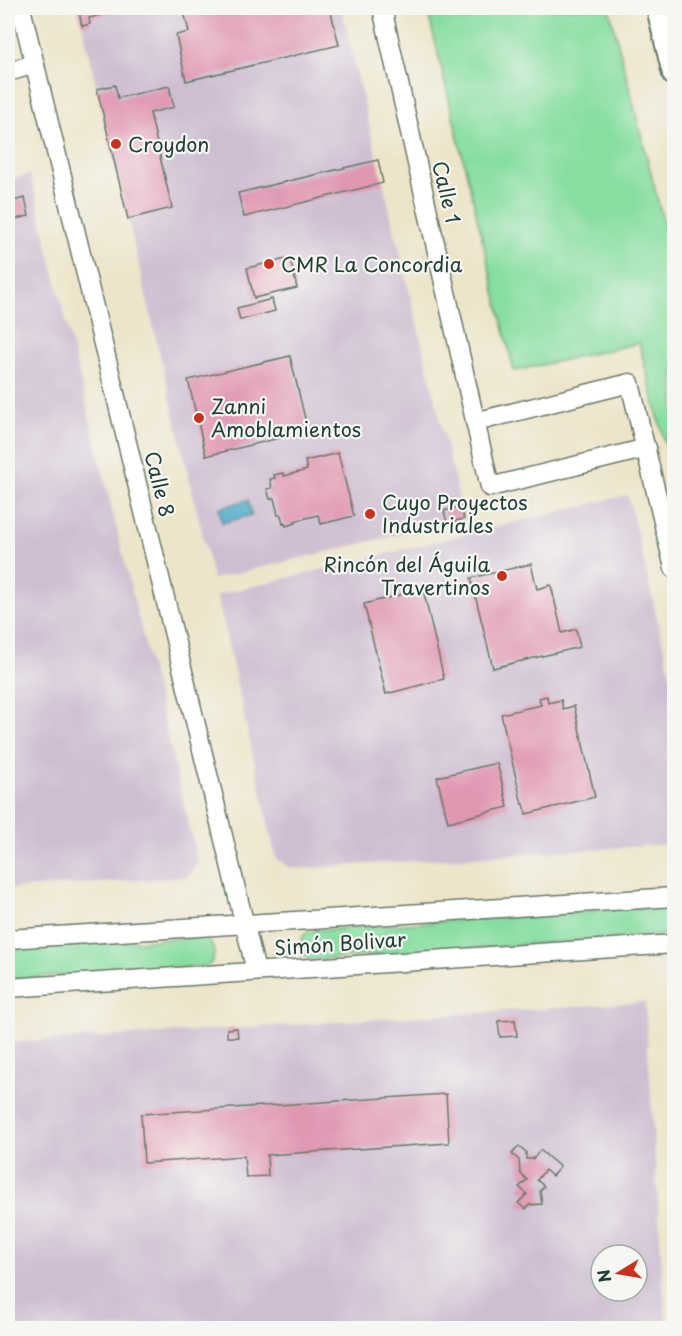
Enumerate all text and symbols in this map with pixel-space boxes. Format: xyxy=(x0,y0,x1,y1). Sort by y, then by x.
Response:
place label: Croydon xyxy=(128,129,209,159)
marker: Croydon xyxy=(109,137,123,151)
street label: Calle 1 xyxy=(425,158,469,226)
place label: CMR La Concordia xyxy=(281,249,463,279)
marker: CMR La Concordia xyxy=(262,257,276,271)
place label: Zanni Amoblamientos xyxy=(211,391,361,444)
marker: Zanni Amoblamientos xyxy=(192,411,206,425)
street label: Calle 8 xyxy=(137,448,183,520)
place label: Cuyo Proyectos Industriales xyxy=(382,487,528,540)
marker: Cuyo Proyectos Industriales xyxy=(363,507,377,521)
place label: Rincón del Águila Travertinos xyxy=(323,549,490,602)
marker: Rincón del Águila Travertinos xyxy=(495,569,509,583)
street label: Simón Bolivar xyxy=(273,923,408,963)
north arrow xyxy=(589,1243,649,1303)
text: N xyxy=(590,1268,616,1285)

